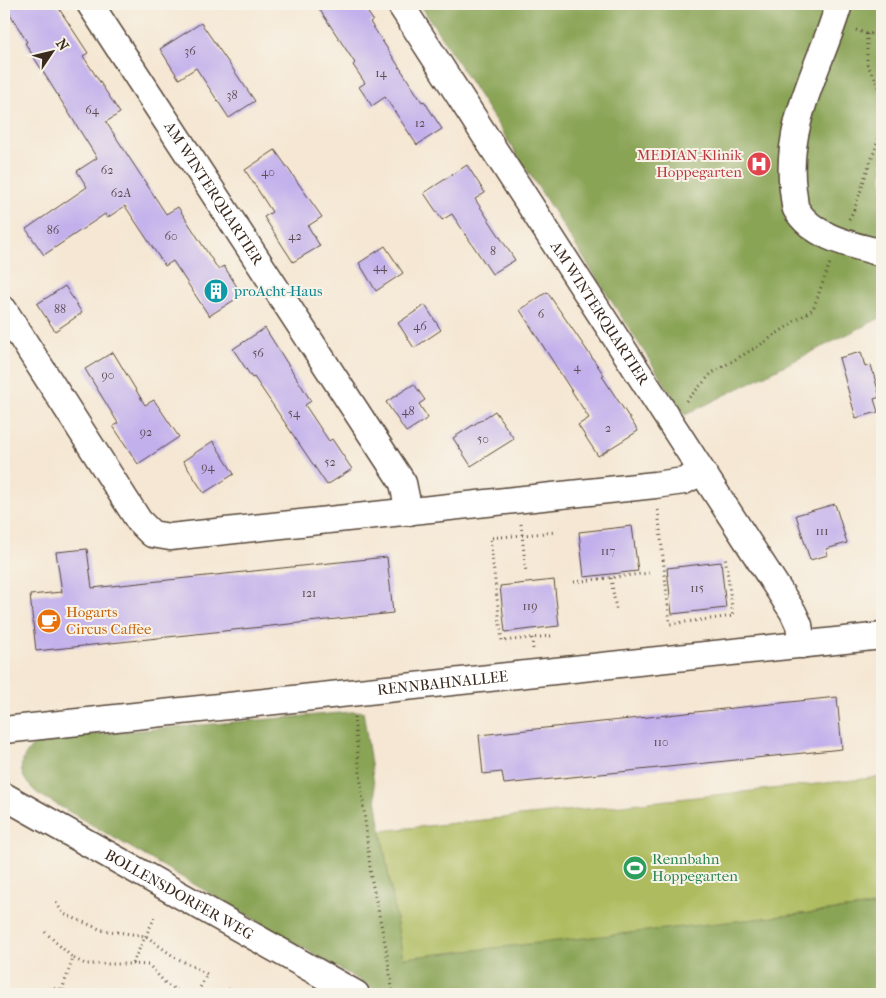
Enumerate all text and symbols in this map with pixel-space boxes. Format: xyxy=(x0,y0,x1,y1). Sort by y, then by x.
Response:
north arrow xyxy=(28,28,78,78)
text: N xyxy=(52,36,72,54)
house number: 36 xyxy=(184,44,196,58)
house number: 14 xyxy=(375,66,388,80)
house number: 38 xyxy=(227,88,237,102)
house number: 64 xyxy=(85,103,100,117)
house number: 12 xyxy=(415,116,425,130)
street label: AM WINTERQUARTIER xyxy=(160,117,268,269)
place label: MEDIAN-Klinik Hoppegarten xyxy=(637,146,742,181)
hospital icon: MEDIAN-Klinik Hoppegarten xyxy=(746,151,772,177)
house number: 62 xyxy=(101,163,113,177)
house number: 40 xyxy=(261,165,275,179)
house number: 62A xyxy=(111,186,131,200)
house number: 86 xyxy=(47,223,60,237)
house number: 60 xyxy=(164,229,178,243)
house number: 42 xyxy=(288,229,302,243)
street label: AM WINTERQUARTIER xyxy=(546,237,653,389)
house number: 8 xyxy=(490,244,496,258)
house number: 44 xyxy=(373,260,388,274)
building icon: proAcht-Haus xyxy=(203,278,229,304)
place label: proAcht-Haus xyxy=(233,282,323,300)
house number: 88 xyxy=(54,302,66,316)
house number: 6 xyxy=(538,307,545,321)
house number: 46 xyxy=(413,319,427,333)
house number: 56 xyxy=(252,346,264,360)
house number: 4 xyxy=(573,360,581,374)
house number: 90 xyxy=(102,368,114,382)
house number: 48 xyxy=(401,404,415,418)
house number: 54 xyxy=(288,406,301,420)
house number: 2 xyxy=(605,421,611,435)
house number: 92 xyxy=(140,425,152,439)
house number: 50 xyxy=(477,432,489,446)
house number: 52 xyxy=(324,455,336,469)
house number: 94 xyxy=(201,460,216,474)
house number: 111 xyxy=(816,524,828,538)
house number: 117 xyxy=(601,544,615,558)
house number: 115 xyxy=(690,581,704,595)
house number: 121 xyxy=(302,586,316,600)
house number: 119 xyxy=(523,599,537,613)
place label: Hogarts Circus Caffee xyxy=(66,603,152,638)
cafe icon: Hogarts Circus Caffee xyxy=(36,608,62,634)
street label: RENNBAHNALLEE xyxy=(376,667,509,699)
house number: 110 xyxy=(653,735,669,749)
street label: BOLLENSDORFER WEG xyxy=(102,846,257,944)
place label: Rennbahn Hoppegarten xyxy=(652,850,738,885)
sports icon: Rennbahn Hoppegarten xyxy=(622,855,648,881)

